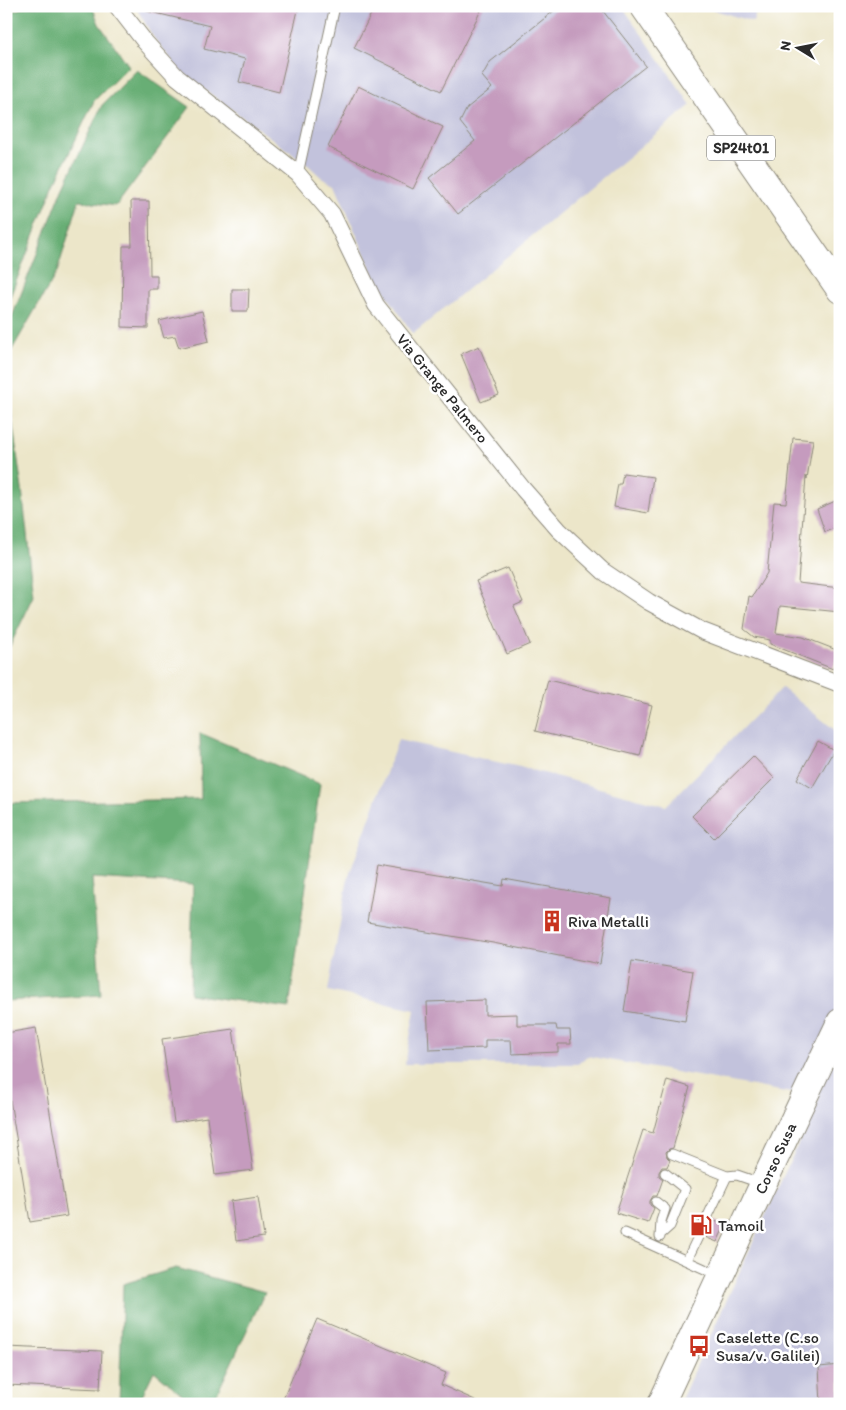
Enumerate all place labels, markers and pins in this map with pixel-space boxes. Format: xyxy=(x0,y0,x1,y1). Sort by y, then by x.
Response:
building icon: Riva Metalli xyxy=(539,908,565,934)
place label: Riva Metalli xyxy=(568,912,649,931)
fuel station icon: Tamoil xyxy=(688,1212,714,1238)
place label: Tamoil xyxy=(718,1216,764,1235)
place label: Caselette (C.so Susa/v. Galilei) xyxy=(716,1328,820,1365)
bus stop icon: Caselette (C.so Susa/v. Galilei) xyxy=(686,1333,712,1359)

